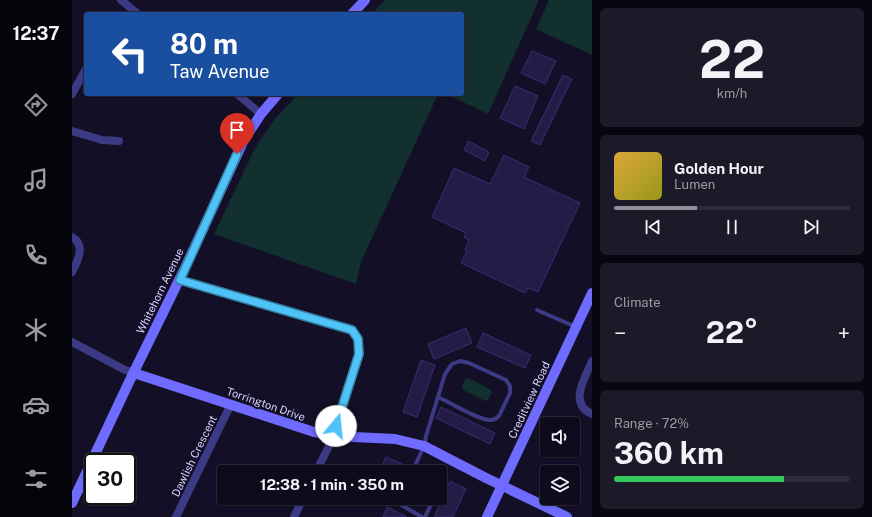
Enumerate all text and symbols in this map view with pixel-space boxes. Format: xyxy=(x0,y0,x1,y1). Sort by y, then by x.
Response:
text: 12:37 xyxy=(13,23,59,44)
text: 80 m xyxy=(170,27,238,60)
icon: left xyxy=(104,28,156,80)
text: 22 xyxy=(699,29,765,90)
text: Taw Avenue xyxy=(170,61,269,82)
text: km/h xyxy=(717,86,747,101)
icon: directions xyxy=(22,91,50,119)
pin xyxy=(220,113,254,154)
icon: arrive xyxy=(226,119,248,141)
text: Golden Hour xyxy=(674,160,764,177)
icon: music xyxy=(22,166,50,194)
text: Lumen xyxy=(674,177,715,192)
icon: previous xyxy=(642,216,664,238)
icon: pause xyxy=(721,216,743,238)
icon: next xyxy=(800,216,822,238)
icon: phone xyxy=(22,241,50,269)
street label: Whitehorn Avenue xyxy=(134,246,186,336)
text: Climate xyxy=(614,295,661,310)
text: 22° xyxy=(706,314,758,350)
icon: climate xyxy=(22,316,50,344)
text: − xyxy=(614,320,626,346)
text: + xyxy=(838,320,850,346)
street label: Creditview Road xyxy=(506,360,552,440)
street label: Torrington Drive xyxy=(225,385,307,423)
icon: car xyxy=(22,391,50,419)
position arrow xyxy=(315,405,357,447)
street label: Dawlish Crescent xyxy=(169,413,219,499)
text: Range · 72% xyxy=(614,416,689,431)
map controls xyxy=(540,417,580,505)
button: sound xyxy=(540,417,580,457)
text: 360 km xyxy=(614,435,724,471)
speed limit sign: 30 xyxy=(84,453,136,505)
icon: filters xyxy=(22,465,50,493)
button: layers xyxy=(540,465,580,505)
text: 12:38 · 1 min · 350 m xyxy=(260,476,404,493)

